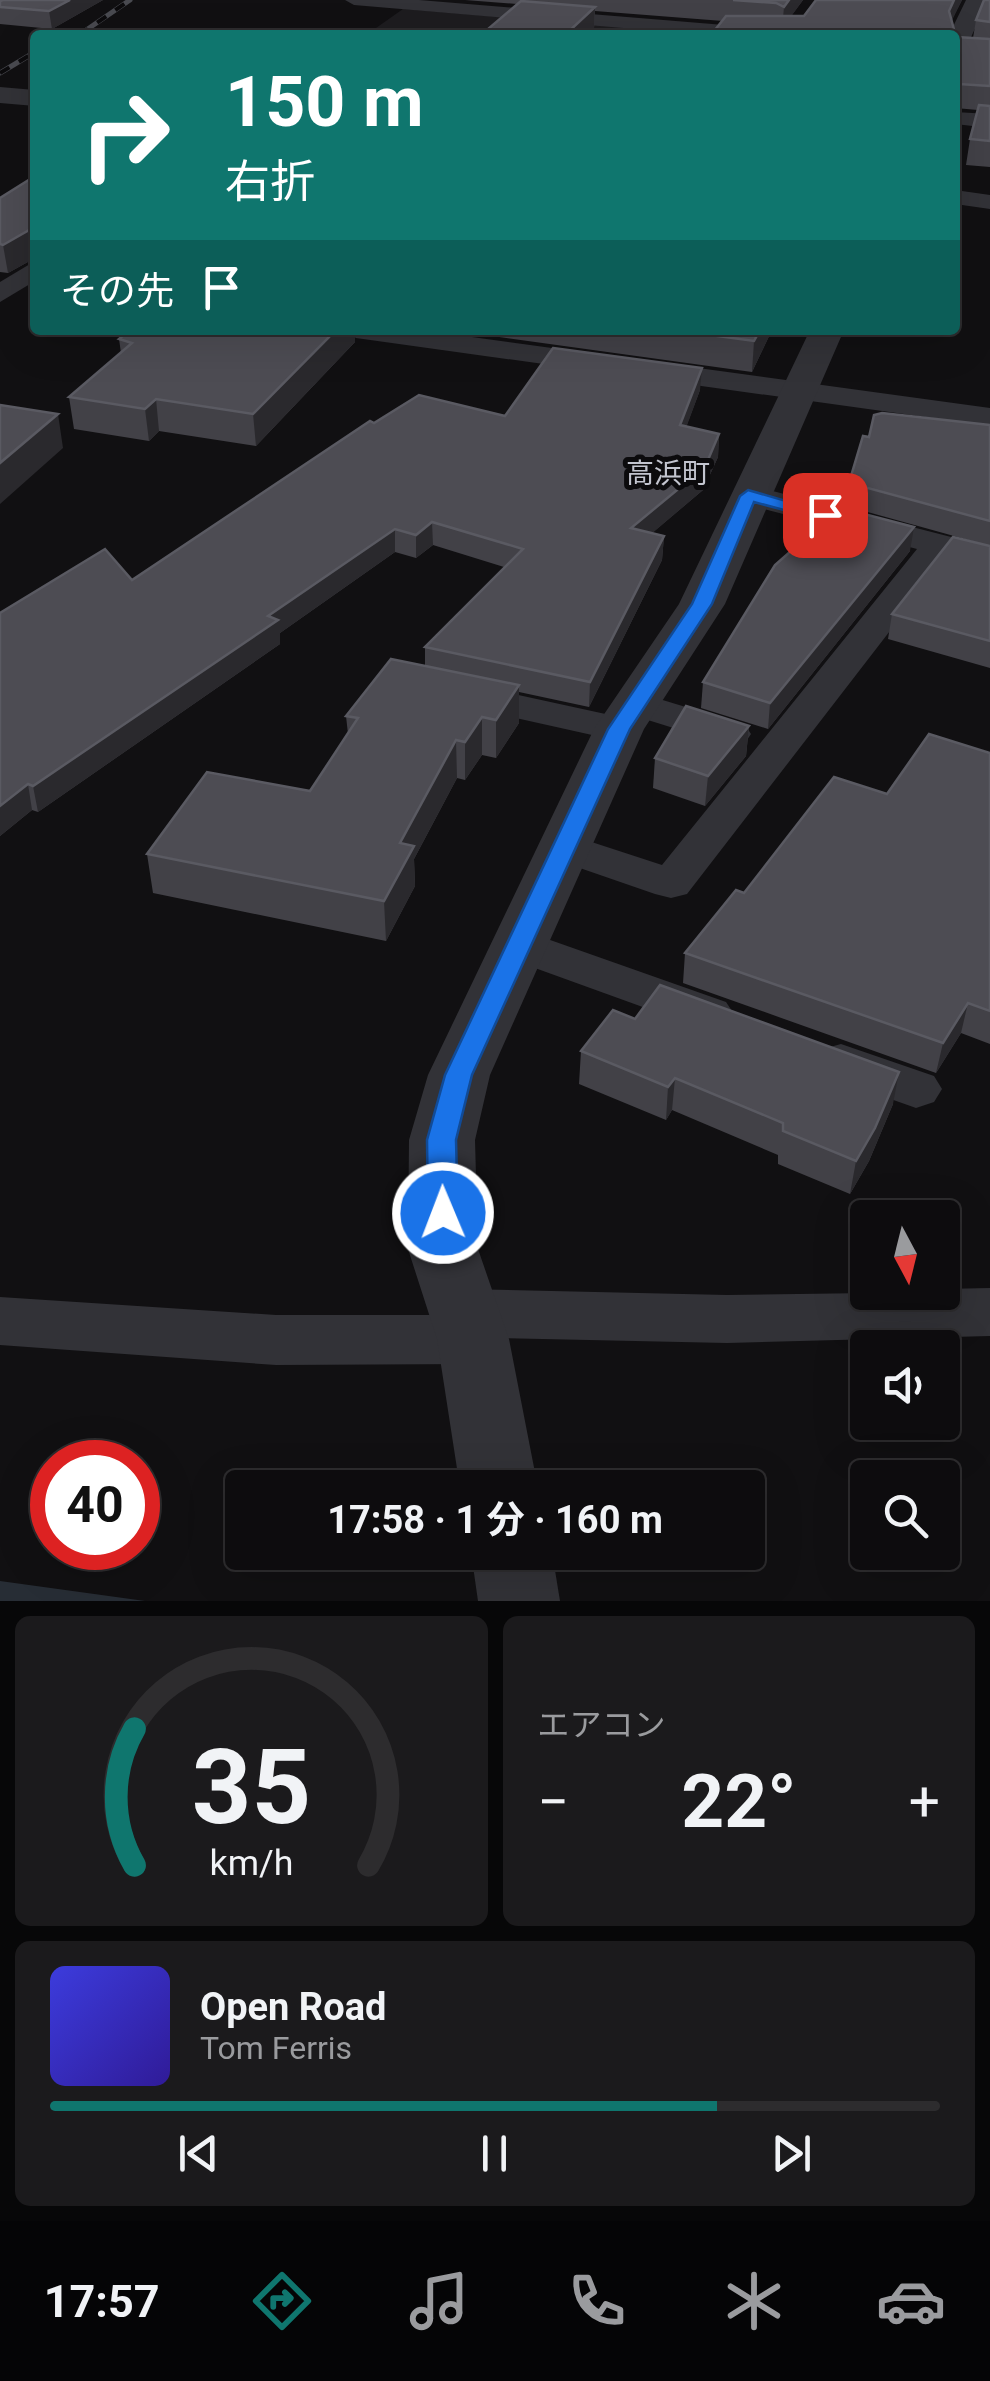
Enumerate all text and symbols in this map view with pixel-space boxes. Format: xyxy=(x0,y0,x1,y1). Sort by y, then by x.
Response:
text: 150 m xyxy=(225,61,424,143)
icon: right xyxy=(60,70,190,200)
text: 右折 xyxy=(225,155,315,208)
icon: arrive xyxy=(194,260,249,315)
text: その先 xyxy=(60,269,174,313)
district label: 高浜町 xyxy=(626,457,710,490)
pin xyxy=(783,473,868,558)
icon: arrive xyxy=(798,488,853,543)
position arrow xyxy=(391,1161,495,1265)
north arrow xyxy=(850,1200,960,1310)
map controls xyxy=(850,1200,960,1570)
button: sound xyxy=(850,1330,960,1440)
speed limit sign: 40 xyxy=(30,1440,160,1570)
button: search xyxy=(850,1460,960,1570)
text: 17:58 · 1 分 · 160 m xyxy=(327,1498,663,1542)
text: エアコン xyxy=(538,1706,666,1744)
text: 35 xyxy=(192,1727,311,1848)
text: 22° xyxy=(681,1757,797,1845)
text: − xyxy=(538,1770,569,1834)
text: + xyxy=(909,1770,940,1834)
text: km/h xyxy=(209,1842,293,1884)
text: Open Road xyxy=(200,1985,386,2029)
text: Tom Ferris xyxy=(200,2029,352,2067)
icon: previous xyxy=(171,2126,226,2181)
icon: pause xyxy=(467,2126,522,2181)
icon: next xyxy=(764,2126,819,2181)
icon: directions xyxy=(247,2266,317,2336)
icon: music xyxy=(404,2266,474,2336)
icon: phone xyxy=(562,2266,632,2336)
icon: climate xyxy=(719,2266,789,2336)
icon: car xyxy=(876,2266,946,2336)
text: 17:57 xyxy=(44,2275,160,2328)

